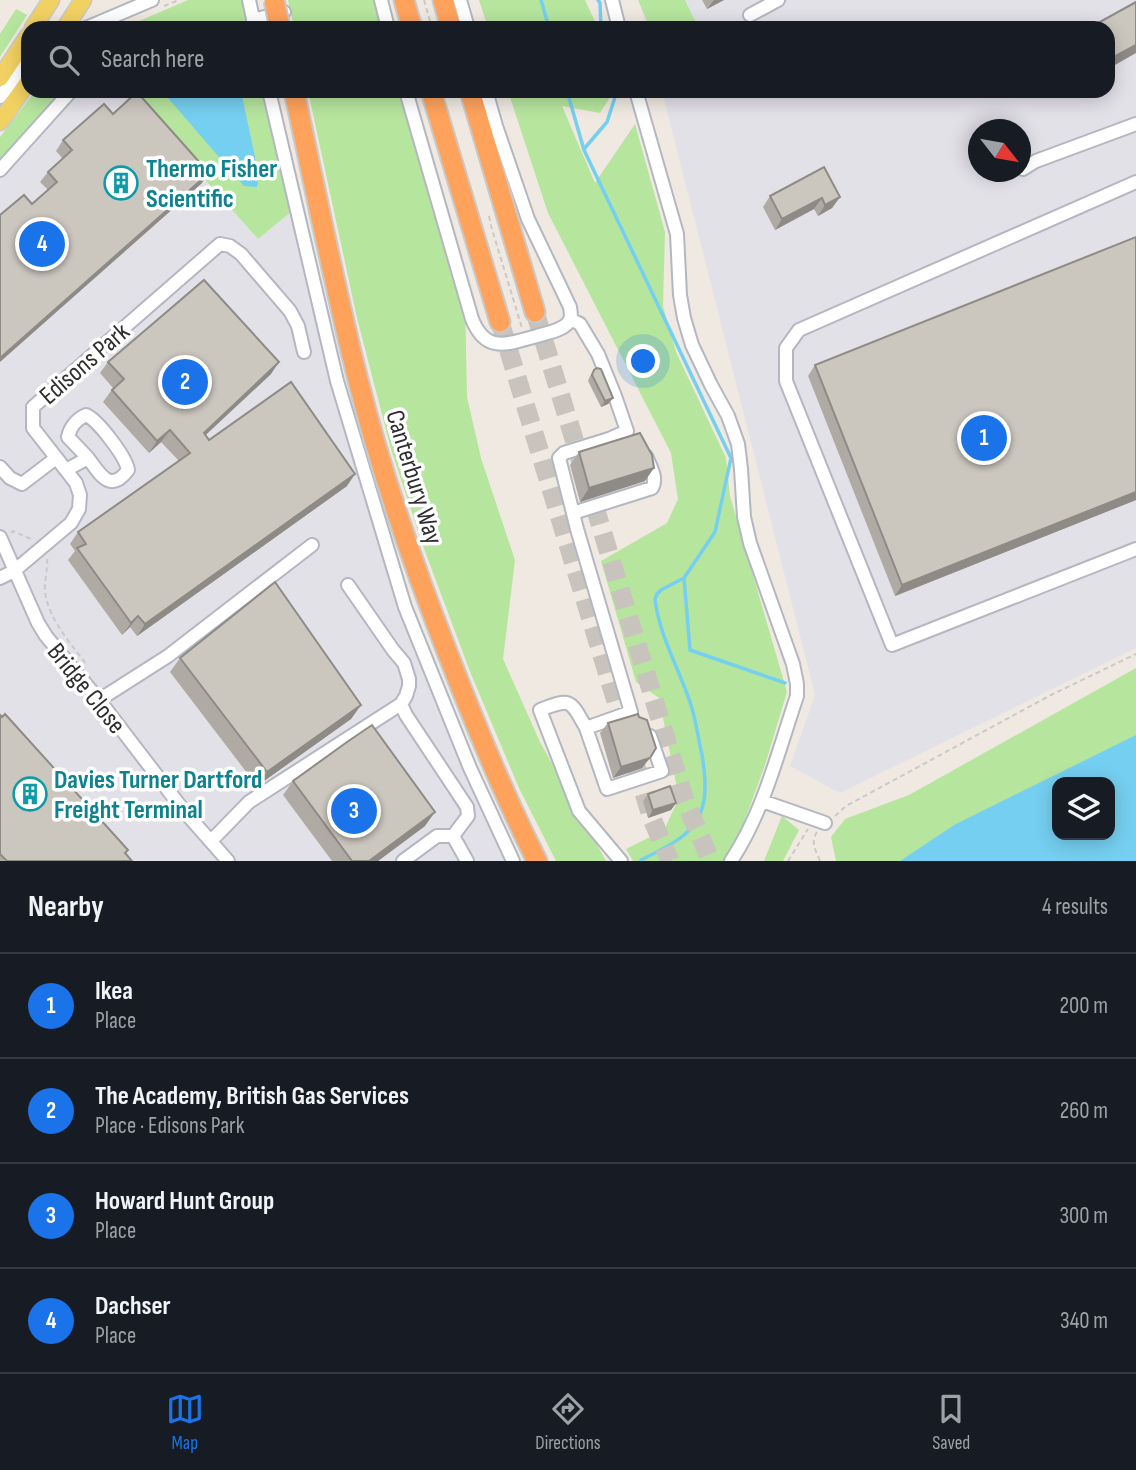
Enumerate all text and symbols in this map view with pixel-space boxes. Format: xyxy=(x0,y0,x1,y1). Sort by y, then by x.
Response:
search box xyxy=(21,21,1115,98)
icon: search xyxy=(45,41,83,79)
text: Search here xyxy=(101,44,204,75)
north arrow xyxy=(968,119,1031,182)
place label: Thermo Fisher Scientific xyxy=(146,154,277,215)
building icon: Thermo Fisher Scientific xyxy=(102,164,140,202)
pin: 4 xyxy=(19,218,65,270)
street label: Edisons Park xyxy=(34,317,136,412)
your location xyxy=(626,344,660,378)
pin: 2 xyxy=(162,356,208,408)
street label: Canterbury Way xyxy=(378,407,449,548)
pin: 1 xyxy=(961,412,1007,464)
street label: Bridge Close xyxy=(40,637,132,741)
place label: Davies Turner Dartford Freight Terminal xyxy=(54,765,262,826)
building icon: Davies Turner Dartford Freight Terminal xyxy=(11,775,49,813)
map controls xyxy=(1052,777,1115,840)
button: layers xyxy=(1052,777,1115,840)
pin: 3 xyxy=(331,785,377,837)
text: Nearby xyxy=(28,889,104,925)
text: 4 results xyxy=(1042,893,1108,921)
text: Ikea xyxy=(95,976,133,1007)
text: 1 xyxy=(46,992,56,1020)
text: 200 m xyxy=(1060,992,1108,1020)
text: Place xyxy=(95,1007,136,1035)
text: The Academy, British Gas Services xyxy=(95,1081,409,1112)
text: 2 xyxy=(46,1097,56,1125)
text: 260 m xyxy=(1060,1097,1108,1125)
text: Place · Edisons Park xyxy=(95,1112,245,1140)
text: Howard Hunt Group xyxy=(95,1186,274,1217)
text: 3 xyxy=(46,1202,56,1230)
text: 300 m xyxy=(1059,1202,1108,1230)
text: Place xyxy=(95,1217,136,1245)
text: Dachser xyxy=(95,1291,171,1322)
text: 4 xyxy=(46,1307,56,1335)
text: 340 m xyxy=(1060,1307,1108,1335)
text: Place xyxy=(95,1322,136,1350)
tab: Map xyxy=(166,1390,204,1455)
tab: Directions xyxy=(535,1390,601,1455)
tab: Saved xyxy=(932,1390,970,1455)

